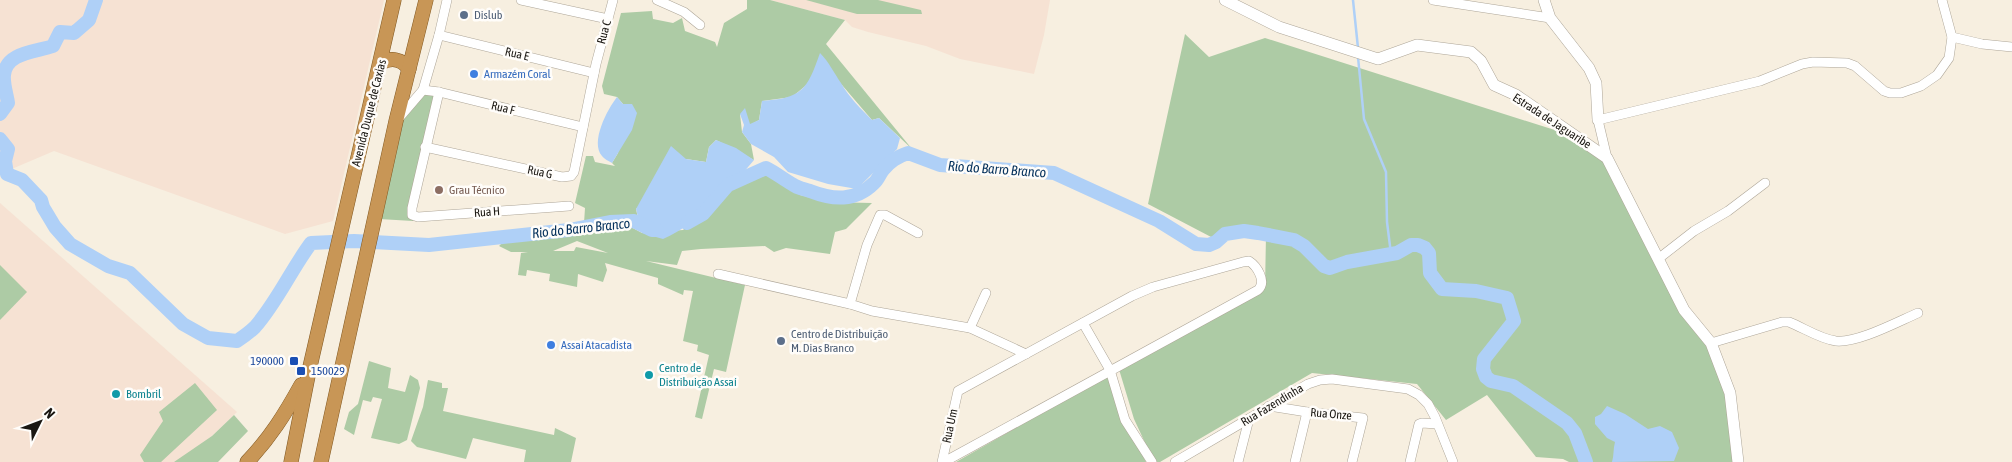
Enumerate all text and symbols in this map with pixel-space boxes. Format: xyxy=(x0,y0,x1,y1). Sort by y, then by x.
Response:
place label: Dislub xyxy=(474,8,503,22)
marker: Dislub xyxy=(458,9,470,21)
street label: Rua C xyxy=(594,18,614,46)
street label: Rua E xyxy=(504,44,530,64)
street label: Avenida Duque de Caxias xyxy=(349,58,389,168)
place label: Armazém Coral xyxy=(484,67,551,81)
marker: Armazém Coral xyxy=(468,68,480,80)
street label: Estrada de Jaguaribe xyxy=(1510,90,1594,152)
street label: Rua F xyxy=(490,98,516,118)
water label: Rio do Barro Branco xyxy=(947,158,1047,180)
street label: Rua G xyxy=(526,163,554,181)
place label: Grau Técnico xyxy=(449,183,505,197)
marker: Grau Técnico xyxy=(433,184,445,196)
street label: Rua H xyxy=(474,204,500,220)
water label: Rio do Barro Branco xyxy=(531,215,631,241)
place label: Centro de Distribuição M. Dias Branco xyxy=(791,327,888,355)
marker: Centro de Distribuição M. Dias Branco xyxy=(775,335,787,347)
place label: Assaí Atacadista xyxy=(561,338,632,352)
marker: Assaí Atacadista xyxy=(545,339,557,351)
place label: 190000 xyxy=(250,354,284,368)
marker: 190000 xyxy=(288,355,300,367)
place label: Centro de Distribuição Assaí xyxy=(659,361,737,389)
place label: 150029 xyxy=(311,364,345,378)
marker: 150029 xyxy=(295,365,307,377)
marker: Centro de Distribuição Assaí xyxy=(643,369,655,381)
street label: Rua Fazendinha xyxy=(1238,381,1306,429)
place label: Bombril xyxy=(126,387,162,401)
marker: Bombril xyxy=(110,388,122,400)
north arrow xyxy=(15,397,65,447)
text: N xyxy=(41,405,58,422)
street label: Rua Onze xyxy=(1310,405,1352,423)
street label: Rua Um xyxy=(940,408,960,444)

